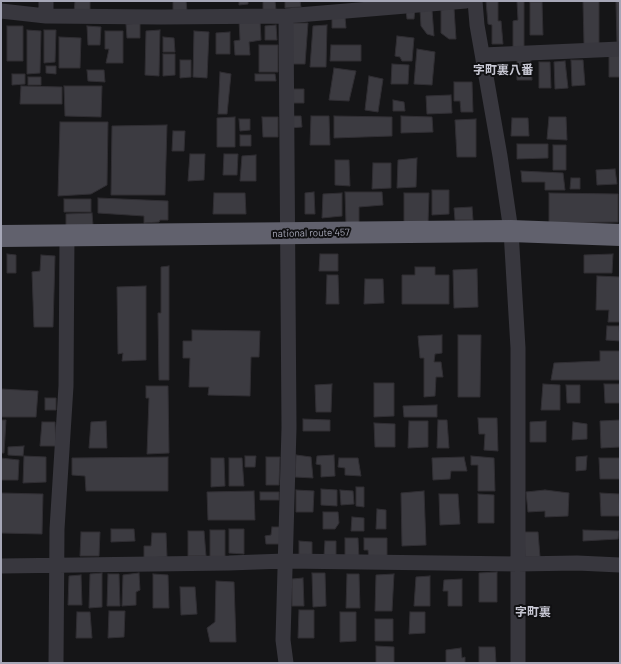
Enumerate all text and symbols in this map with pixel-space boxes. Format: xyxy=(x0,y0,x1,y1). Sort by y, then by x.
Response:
district label: 字町裏八番 xyxy=(473,63,533,77)
street label: national route 457 xyxy=(272,226,350,240)
district label: 字町裏 xyxy=(515,605,551,619)

